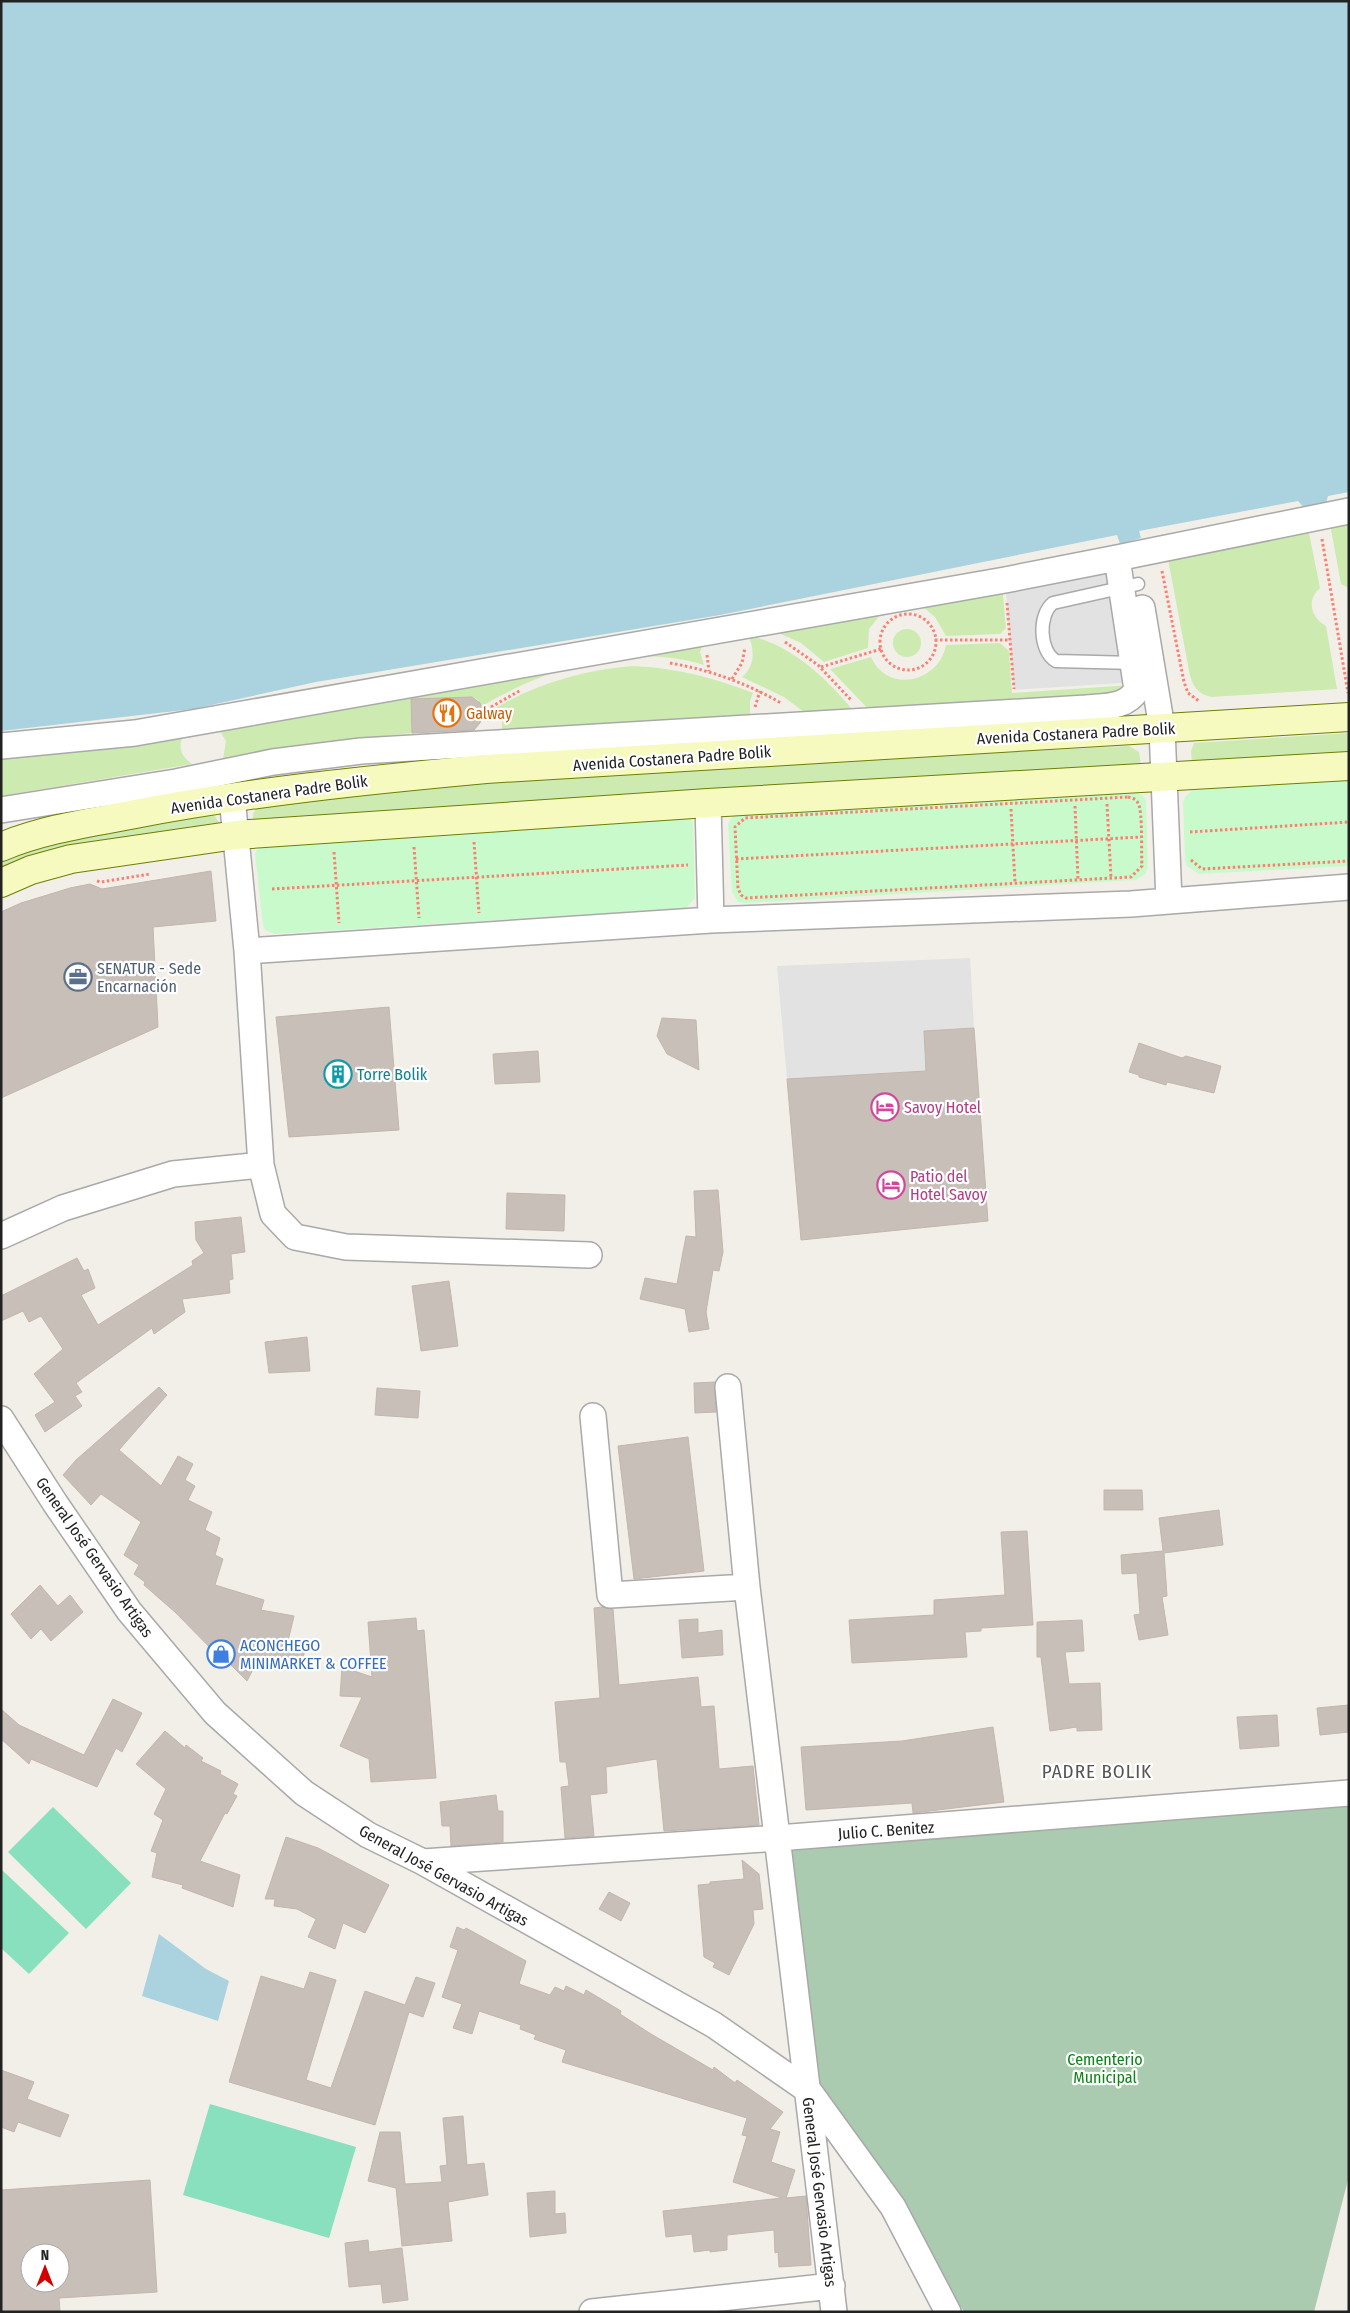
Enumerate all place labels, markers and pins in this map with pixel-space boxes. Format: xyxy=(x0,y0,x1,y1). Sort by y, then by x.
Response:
restaurant icon: Galway xyxy=(432,698,462,728)
place label: Galway xyxy=(466,704,513,723)
place label: SENATUR - Sede Encarnación xyxy=(97,959,201,996)
office icon: SENATUR - Sede Encarnación xyxy=(63,962,93,992)
building icon: Torre Bolik xyxy=(323,1059,353,1089)
place label: Torre Bolik xyxy=(357,1065,428,1084)
hotel icon: Savoy Hotel xyxy=(870,1092,900,1122)
place label: Savoy Hotel xyxy=(904,1098,981,1117)
place label: Patio del Hotel Savoy xyxy=(910,1167,988,1204)
hotel icon: Patio del Hotel Savoy xyxy=(876,1170,906,1200)
place label: ACONCHEGO MINIMARKET & COFFEE xyxy=(240,1636,386,1673)
shop icon: ACONCHEGO MINIMARKET & COFFEE xyxy=(206,1639,236,1669)

